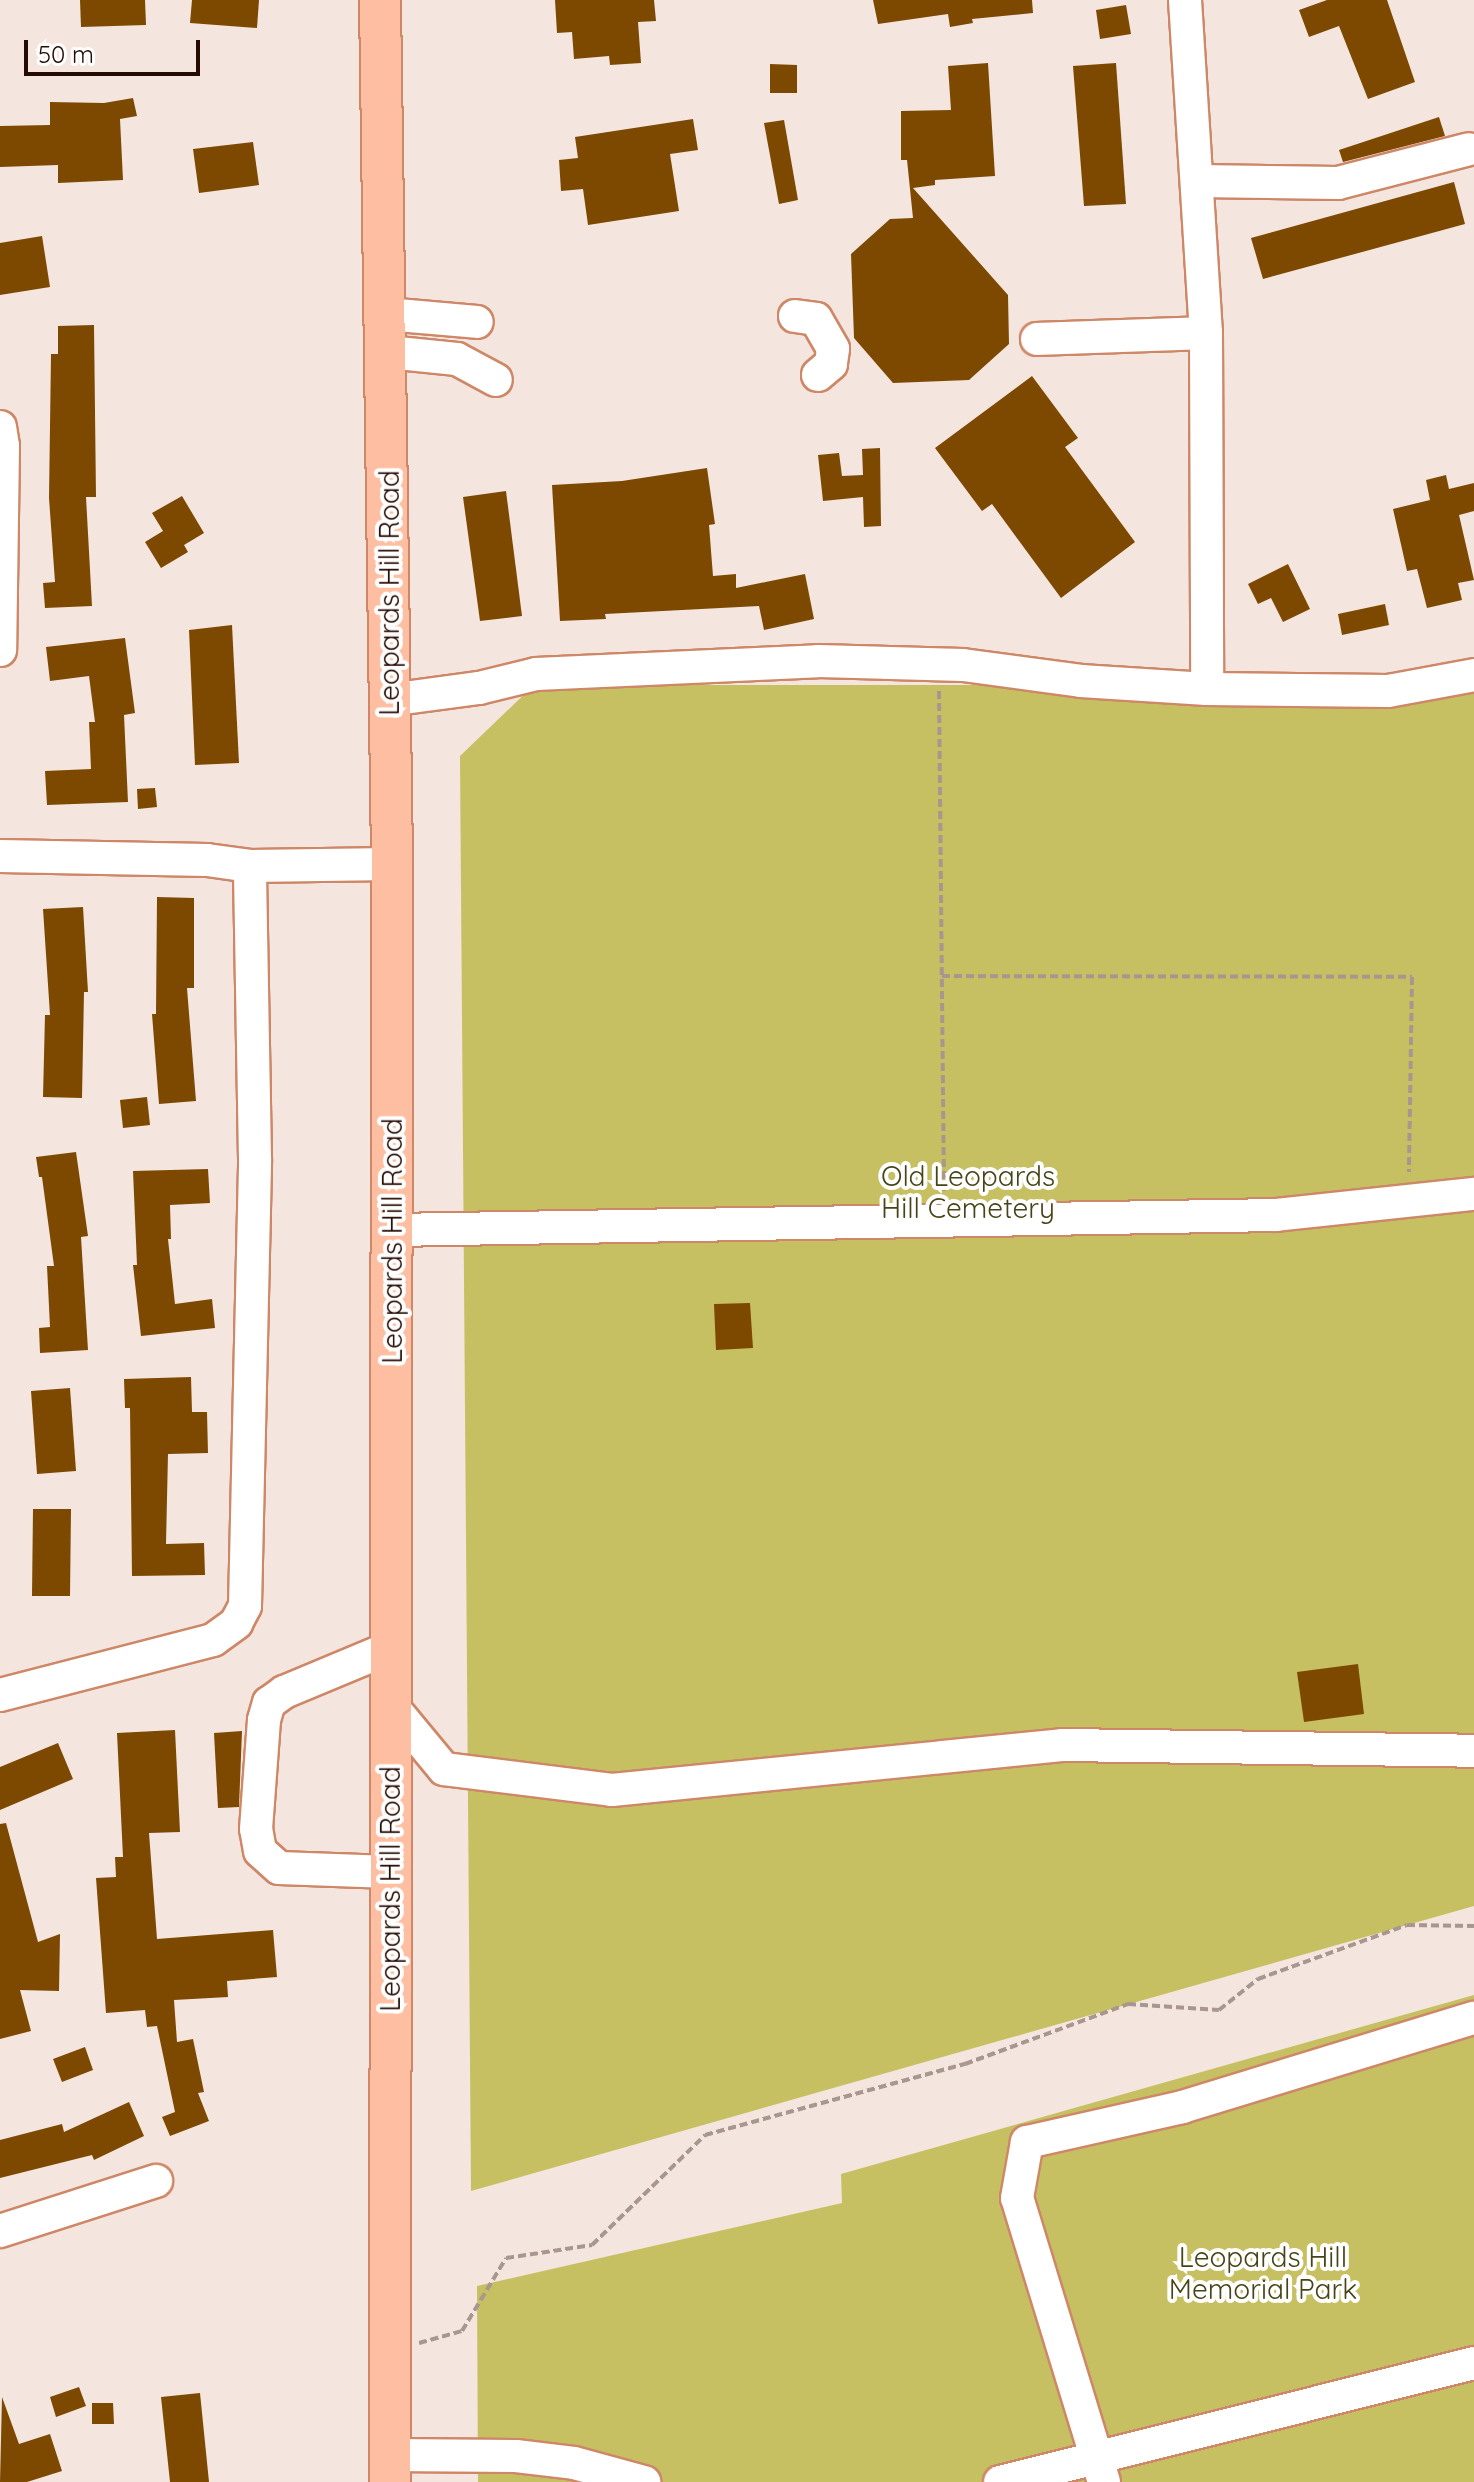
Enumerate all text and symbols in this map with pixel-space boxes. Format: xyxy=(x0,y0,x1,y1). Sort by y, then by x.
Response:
scale bar xyxy=(28,24,204,74)
text: 50 m xyxy=(38,39,94,69)
street label: Leopards Hill Road xyxy=(372,470,406,716)
street label: Leopards Hill Road xyxy=(375,1118,409,1364)
park label: Old Leopards Hill Cemetery xyxy=(881,1159,1055,1225)
street label: Leopards Hill Road xyxy=(373,1766,407,2012)
park label: Leopards Hill Memorial Park xyxy=(1169,2240,1357,2306)

